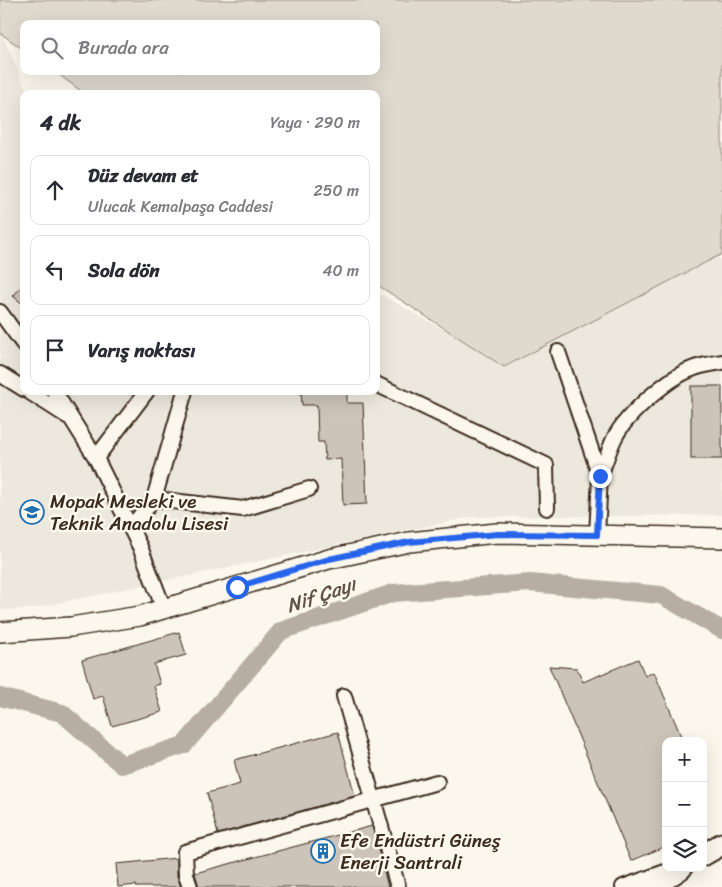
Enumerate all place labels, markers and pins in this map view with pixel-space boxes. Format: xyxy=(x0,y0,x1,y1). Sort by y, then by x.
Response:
place label: Mopak Mesleki ve Teknik Anadolu Lisesi xyxy=(50,485,229,540)
school or university icon: Mopak Mesleki ve Teknik Anadolu Lisesi xyxy=(19,499,45,525)
place label: Efe Endüstri Güneş Enerji Santrali xyxy=(340,824,501,879)
building icon: Efe Endüstri Güneş Enerji Santrali xyxy=(310,838,336,864)

